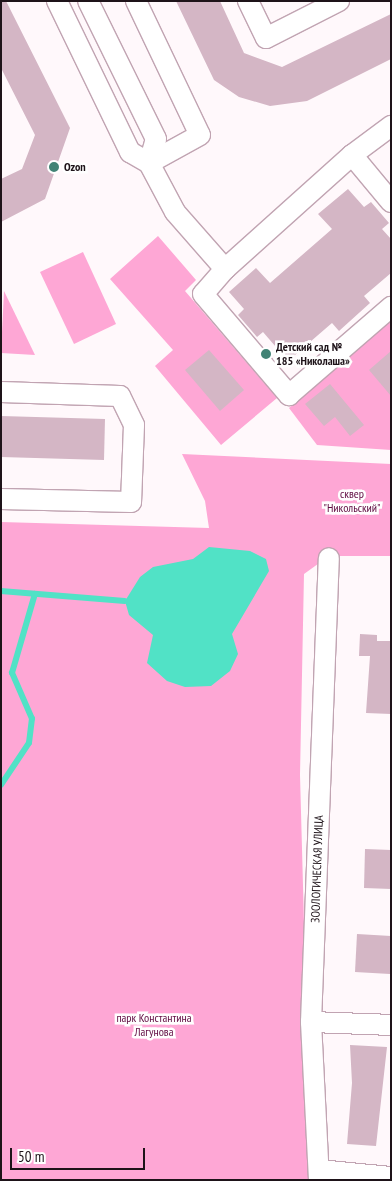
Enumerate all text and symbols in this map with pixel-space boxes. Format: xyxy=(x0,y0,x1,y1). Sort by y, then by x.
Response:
place label: Ozon xyxy=(64,160,86,174)
marker: Ozon xyxy=(48,161,60,173)
place label: Детский сад № 185 «Николаша» xyxy=(276,340,350,368)
marker: Детский сад № 185 «Николаша» xyxy=(260,348,272,360)
park label: сквер "Никольский" xyxy=(323,487,381,515)
street label: ЗООЛОГИЧЕСКАЯ УЛИЦА xyxy=(308,815,326,923)
park label: парк Константина Лагунова xyxy=(116,1011,192,1039)
scale bar xyxy=(12,1138,148,1170)
text: 50 m xyxy=(18,1147,44,1166)

